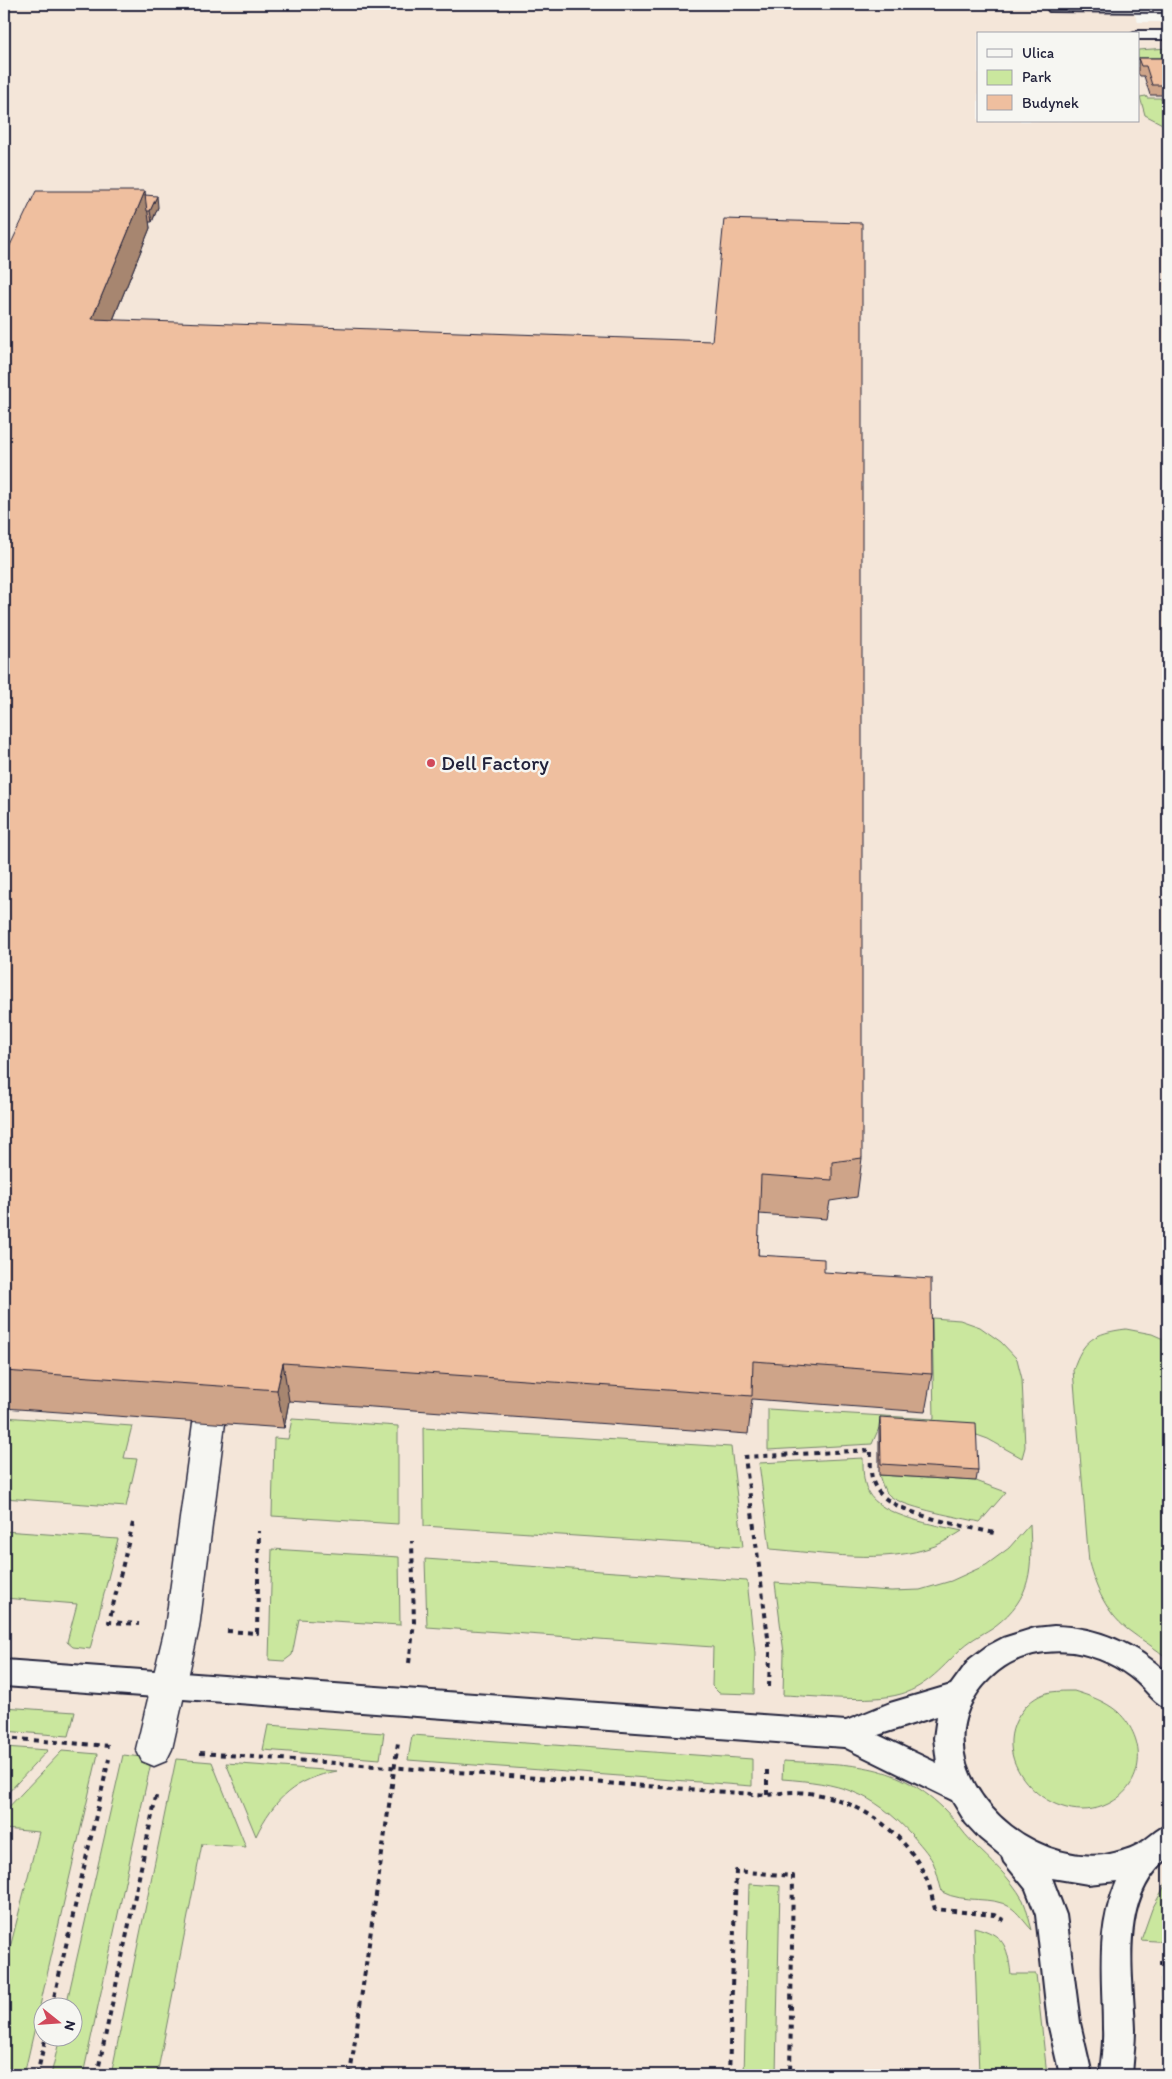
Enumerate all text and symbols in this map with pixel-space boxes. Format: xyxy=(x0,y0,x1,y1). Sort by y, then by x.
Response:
legend xyxy=(977,32,1140,122)
text: Ulica xyxy=(1022,44,1055,62)
text: Park xyxy=(1022,68,1052,86)
text: Budynek xyxy=(1022,94,1079,112)
place label: Dell Factory xyxy=(441,750,549,775)
marker: Dell Factory xyxy=(425,757,437,769)
north arrow xyxy=(32,1996,82,2046)
text: N xyxy=(60,2019,79,2033)

